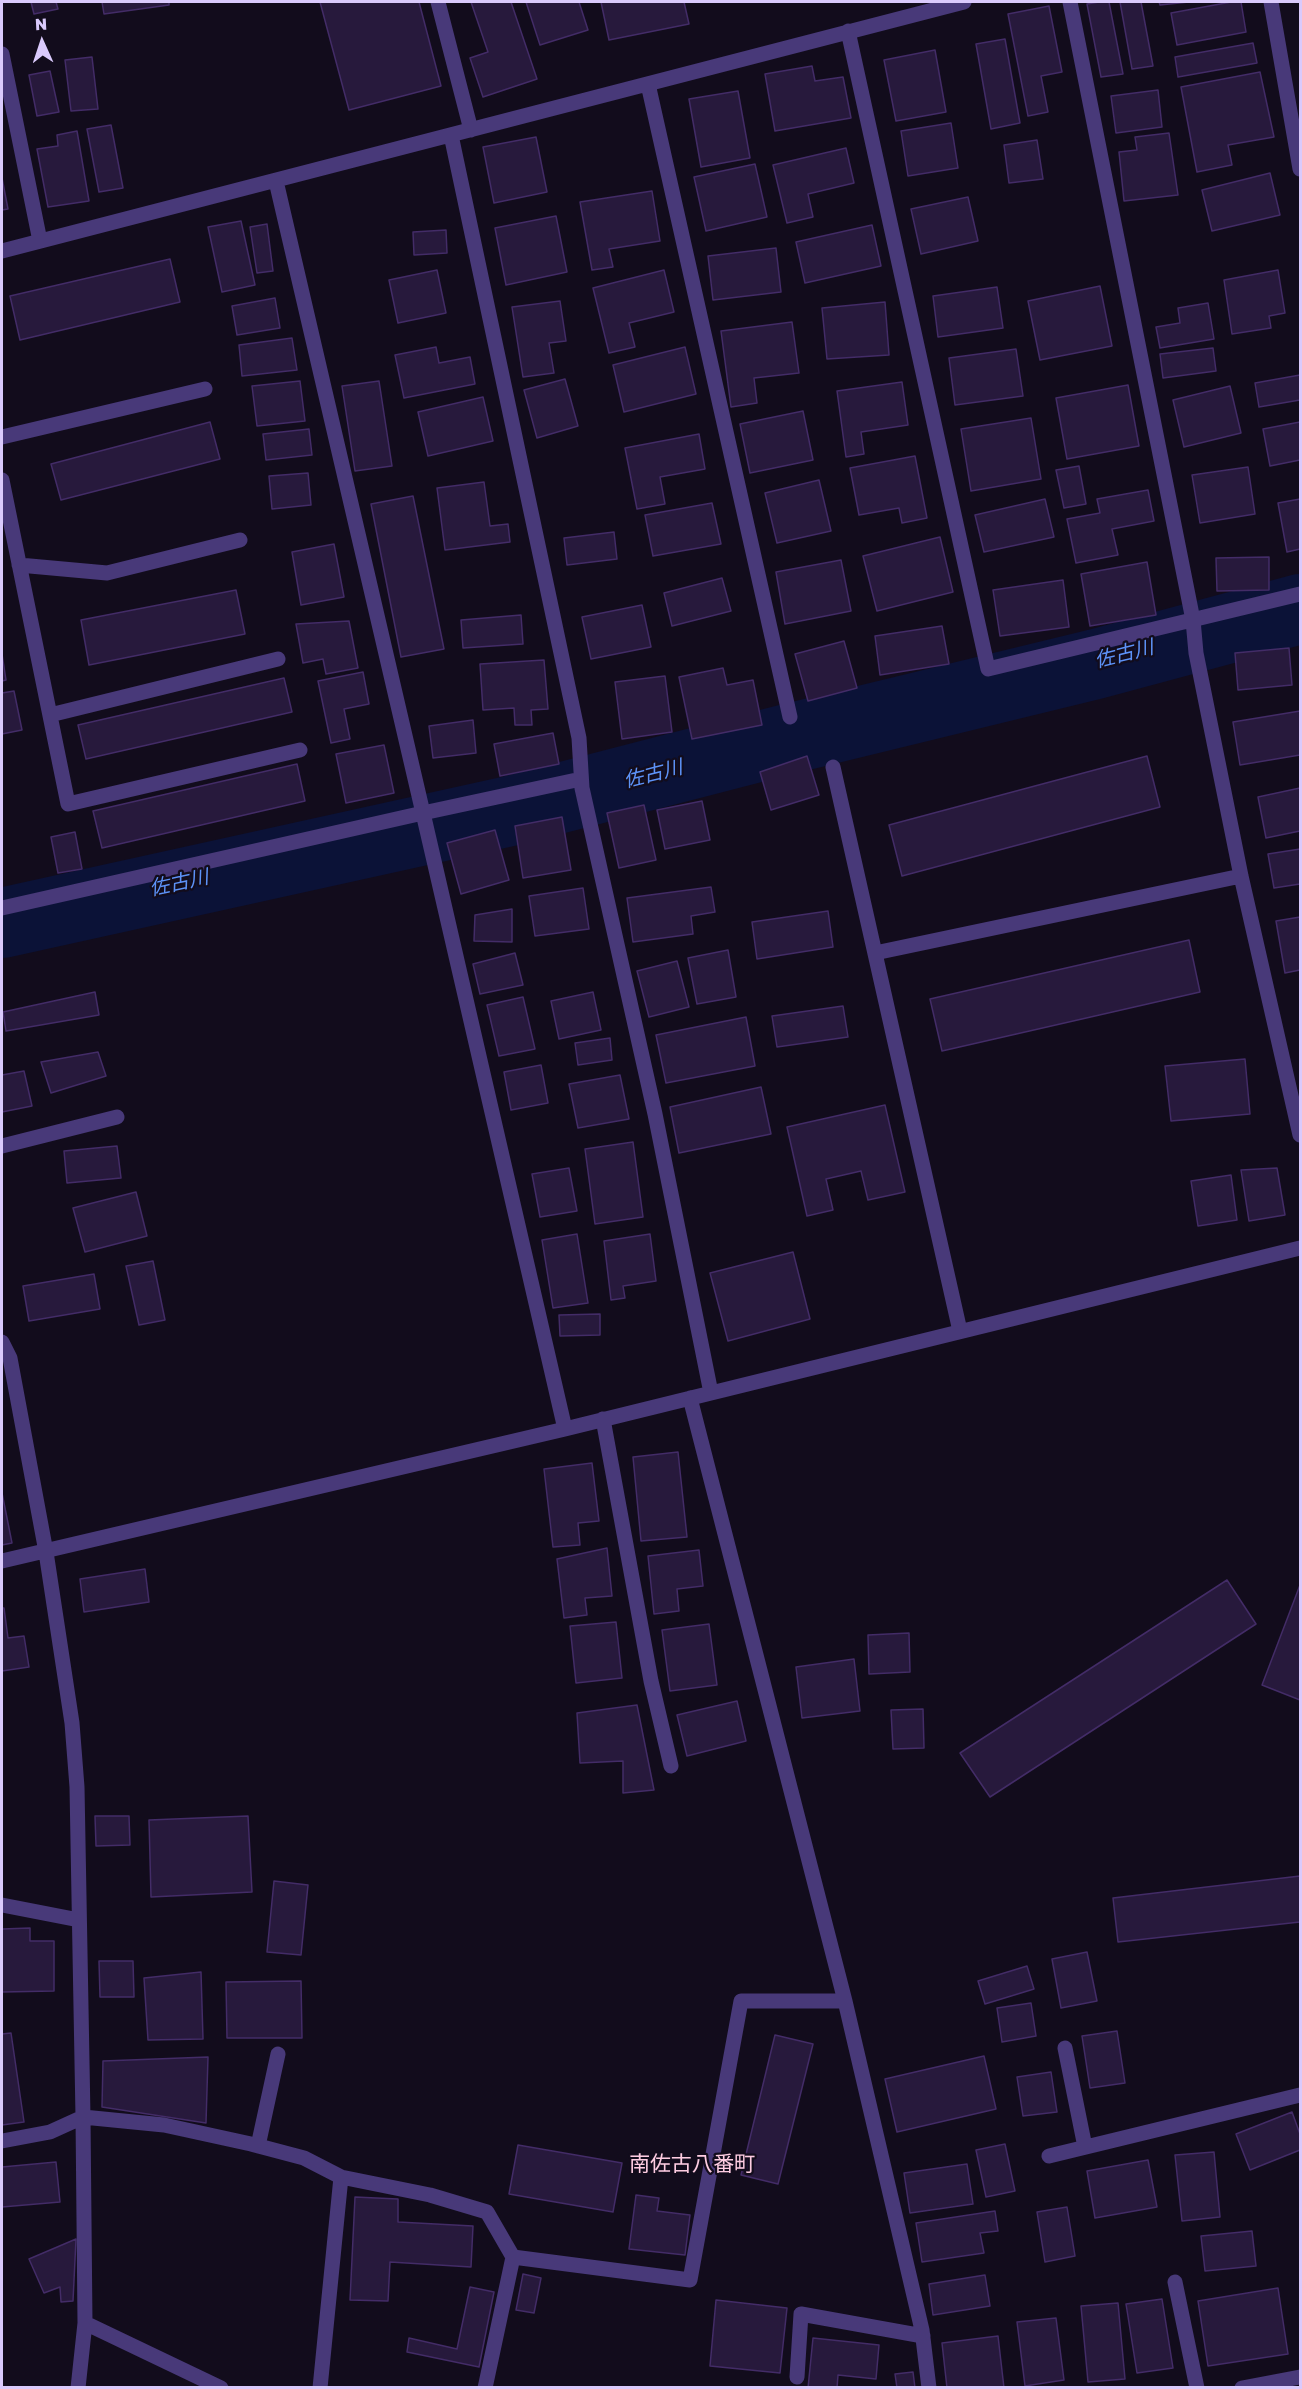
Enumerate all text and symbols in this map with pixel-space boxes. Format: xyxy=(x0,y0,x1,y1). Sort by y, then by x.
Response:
north arrow xyxy=(12,12,72,72)
text: N xyxy=(34,14,48,34)
water label: 佐古川 xyxy=(1092,635,1156,673)
water label: 佐古川 xyxy=(621,755,685,793)
water label: 佐古川 xyxy=(147,865,211,901)
district label: 南佐古八番町 xyxy=(629,2151,755,2177)

